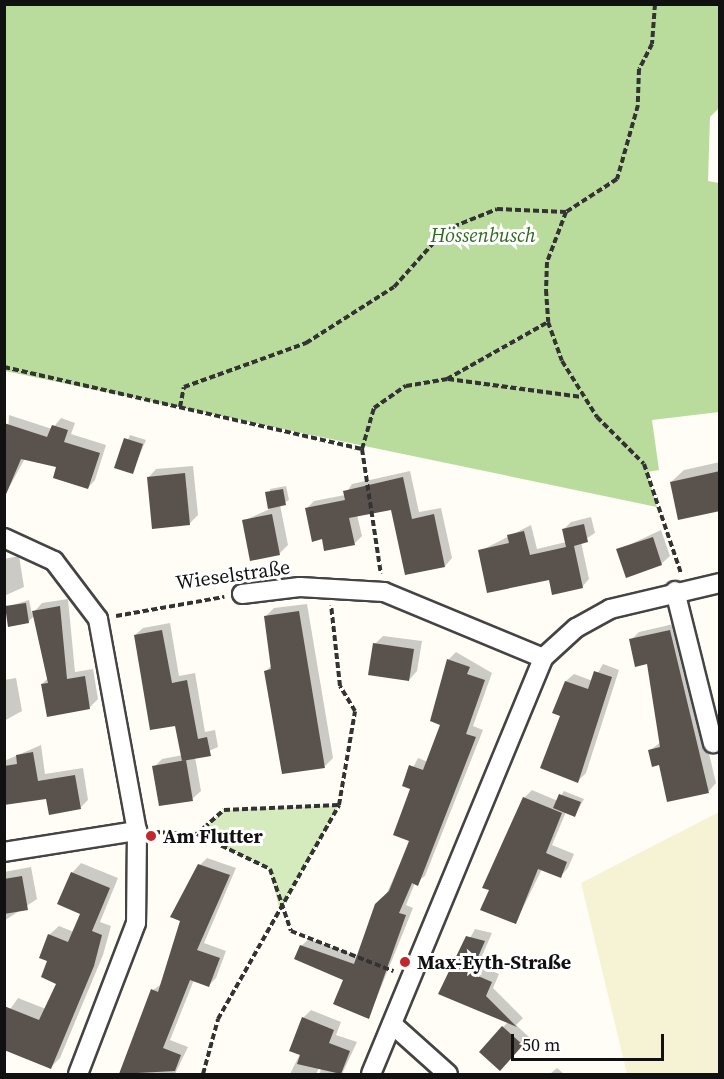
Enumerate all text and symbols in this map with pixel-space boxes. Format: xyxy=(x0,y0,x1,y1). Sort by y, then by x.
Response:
park label: Hössenbusch xyxy=(430,223,536,247)
street label: Wieselstraße xyxy=(174,555,292,595)
place label: Am Flutter xyxy=(163,824,263,848)
marker: Am Flutter xyxy=(144,829,158,843)
place label: Max-Eyth-Straße xyxy=(417,950,571,974)
marker: Max-Eyth-Straße xyxy=(398,955,412,969)
scale bar xyxy=(514,1022,667,1060)
text: 50 m xyxy=(522,1032,560,1057)

